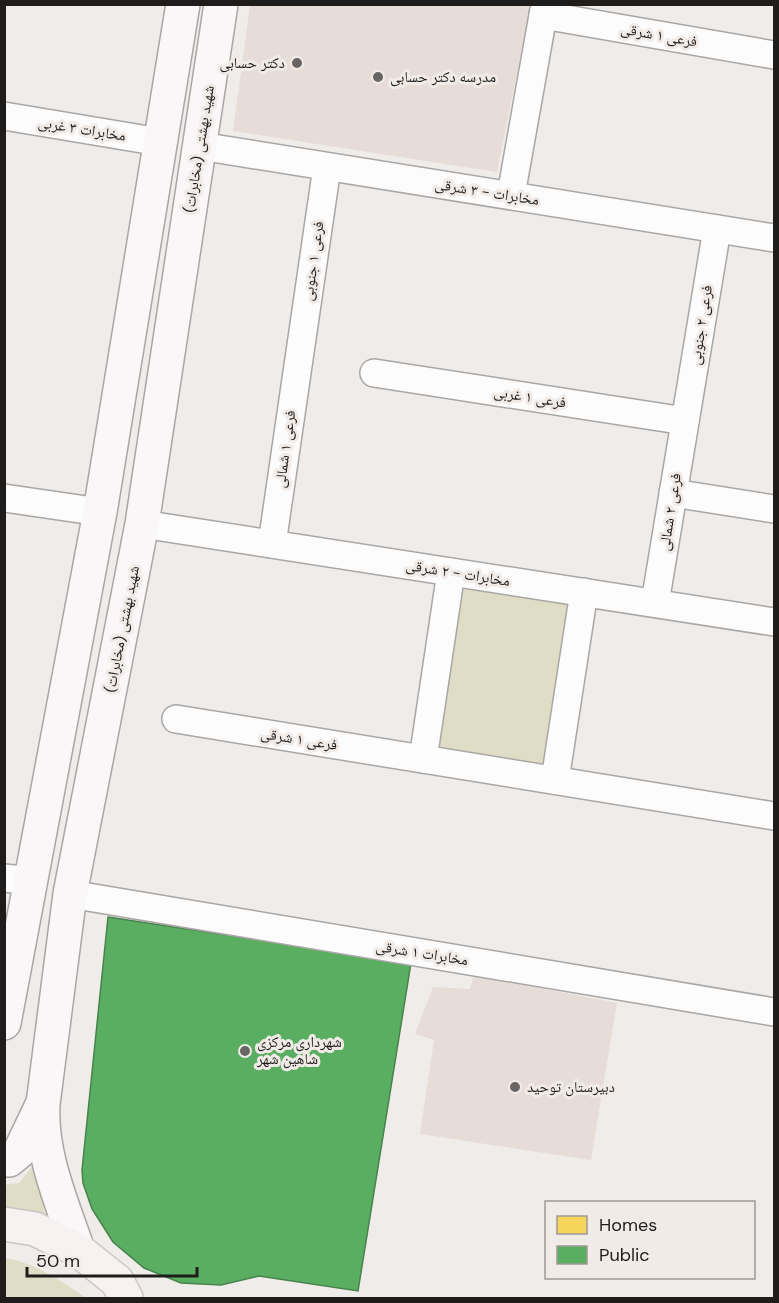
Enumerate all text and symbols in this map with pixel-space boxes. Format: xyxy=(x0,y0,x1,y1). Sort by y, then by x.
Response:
street label: فرعی ۱ شرقی xyxy=(619,18,699,52)
place label: دکتر حسابی xyxy=(219,53,285,73)
marker: دکتر حسابی xyxy=(290,56,304,70)
place label: مدرسه دکتر حسابی xyxy=(390,67,496,87)
marker: مدرسه دکتر حسابی xyxy=(371,70,385,84)
street label: شهید بهشتی (مخابرات) xyxy=(179,84,219,214)
street label: مخابرات ۳ غربی xyxy=(37,112,128,146)
street label: مخابرات - ۳ شرقی xyxy=(433,174,541,210)
street label: فرعی ۱ جنوبی xyxy=(298,220,328,302)
street label: فرعی ۲ جنوبی xyxy=(685,284,717,366)
street label: فرعی ۱ غربی xyxy=(492,381,568,413)
street label: فرعی ۱ شمالی xyxy=(270,409,300,489)
street label: فرعی ۲ شمالی xyxy=(654,472,686,552)
street label: مخابرات - ۲ شرقی xyxy=(404,555,512,591)
street label: شهید بهشتی (مخابرات) xyxy=(100,564,144,694)
street label: فرعی ۱ شرقی xyxy=(259,723,339,755)
street label: مخابرات ۱ شرقی xyxy=(374,936,470,970)
place label: شهرداری مرکزی شاهین شهر xyxy=(256,1032,342,1069)
marker: شهرداری مرکزی شاهین شهر xyxy=(238,1044,252,1058)
place label: دبیرستان توحید xyxy=(527,1077,615,1097)
marker: دبیرستان توحید xyxy=(508,1080,522,1094)
legend xyxy=(545,1201,755,1279)
text: Homes xyxy=(599,1213,657,1237)
scale bar xyxy=(27,1240,196,1278)
text: Public xyxy=(599,1243,650,1267)
text: 50 m xyxy=(36,1249,80,1273)

